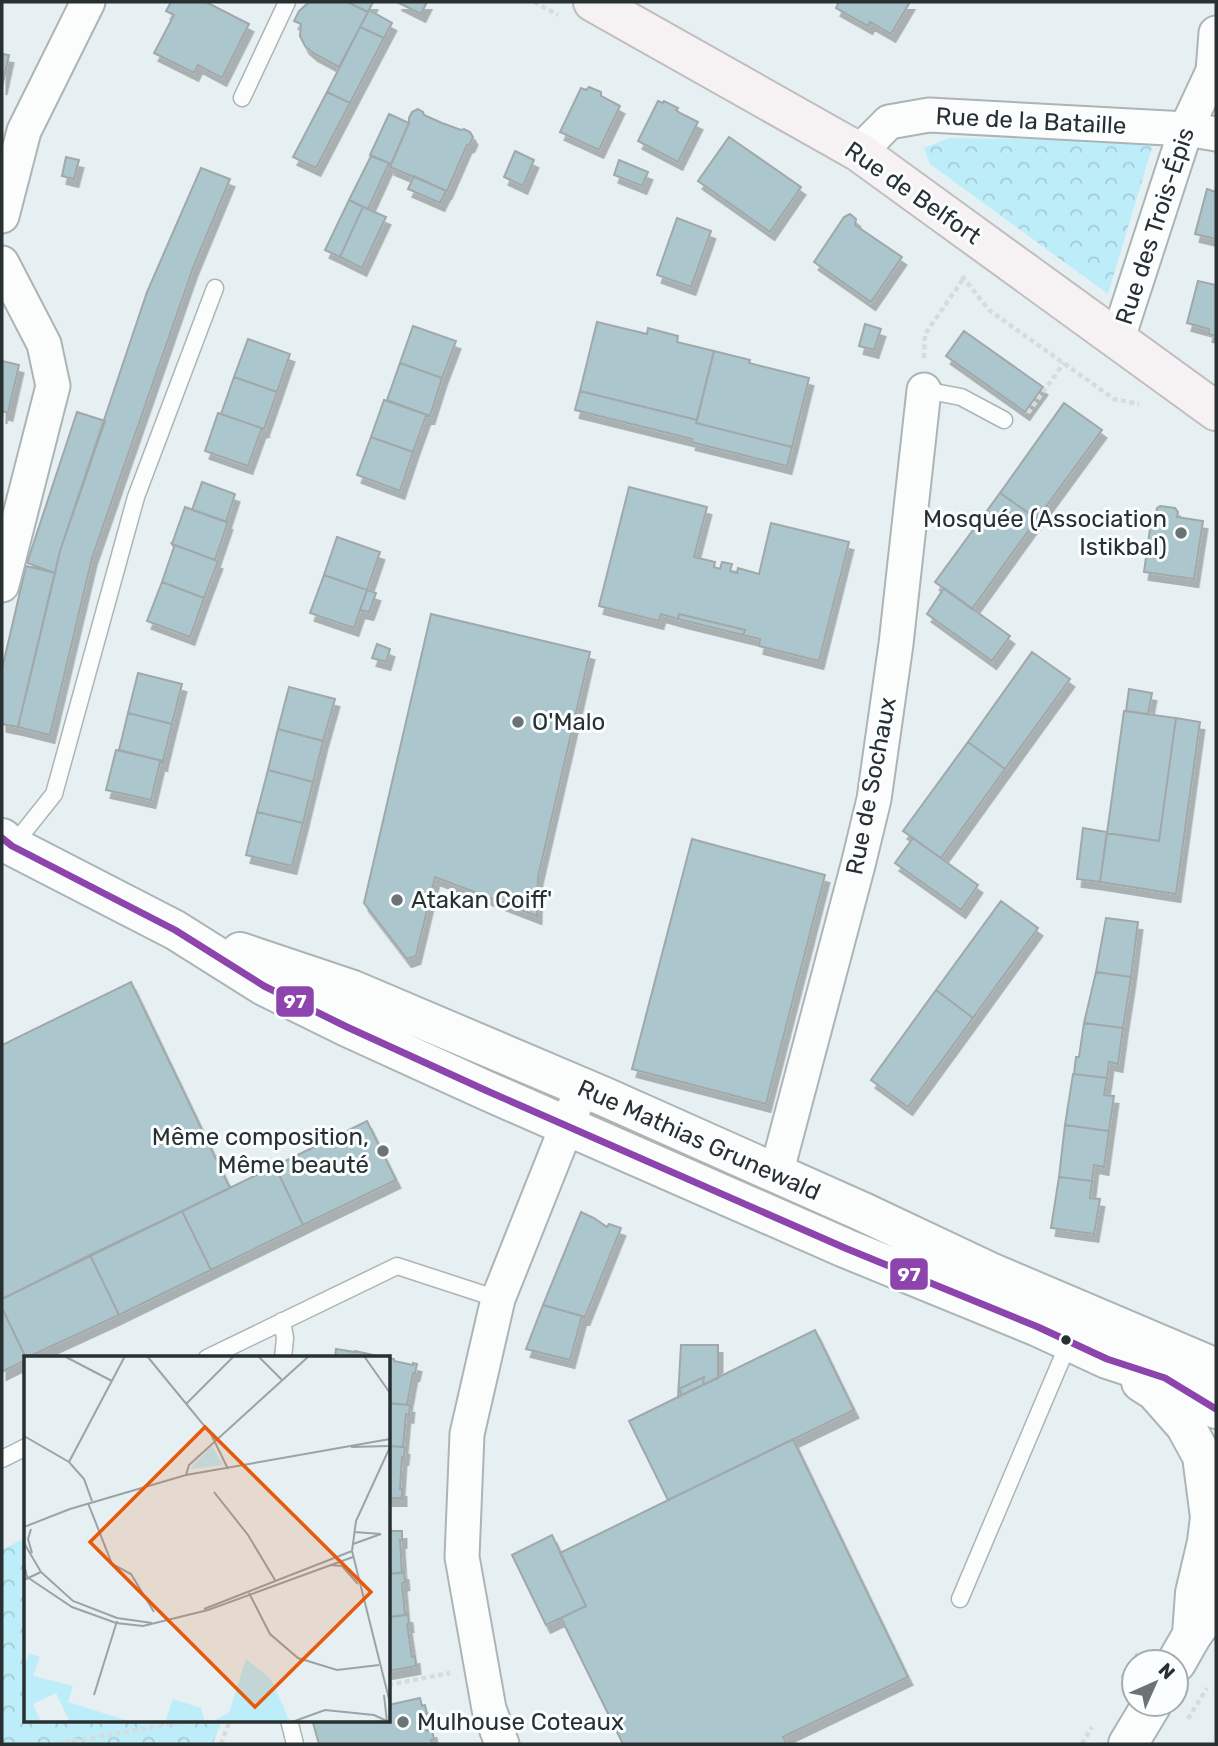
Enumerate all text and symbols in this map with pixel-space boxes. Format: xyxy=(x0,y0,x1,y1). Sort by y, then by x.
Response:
street label: Rue de la Bataille xyxy=(935,102,1127,140)
street label: Rue des Trois-Épis xyxy=(1110,124,1200,328)
street label: Rue de Belfort xyxy=(840,136,986,250)
place label: Mosquée (Association Istikbal) xyxy=(923,505,1167,561)
marker: Mosquée (Association Istikbal) xyxy=(1173,525,1189,541)
street label: Rue de Sochaux xyxy=(840,695,902,877)
place label: O'Malo xyxy=(532,708,605,736)
marker: O'Malo xyxy=(510,714,526,730)
place label: Atakan Coiff' xyxy=(411,886,552,914)
marker: Atakan Coiff' xyxy=(389,892,405,908)
line badge: 97 xyxy=(275,985,315,1018)
text: 97 xyxy=(283,990,307,1013)
street label: Rue Mathias Grunewald xyxy=(573,1074,825,1206)
place label: Même composition, Même beauté xyxy=(152,1123,369,1179)
marker: Même composition, Même beauté xyxy=(375,1143,391,1159)
line badge: 97 xyxy=(889,1257,929,1291)
text: 97 xyxy=(897,1263,921,1286)
unlabelled marker xyxy=(1059,1333,1073,1347)
inset map xyxy=(24,1356,390,1722)
north arrow xyxy=(1120,1648,1190,1718)
text: N xyxy=(1154,1658,1180,1684)
place label: Mulhouse Coteaux xyxy=(417,1708,624,1736)
marker: Mulhouse Coteaux xyxy=(395,1714,411,1730)

